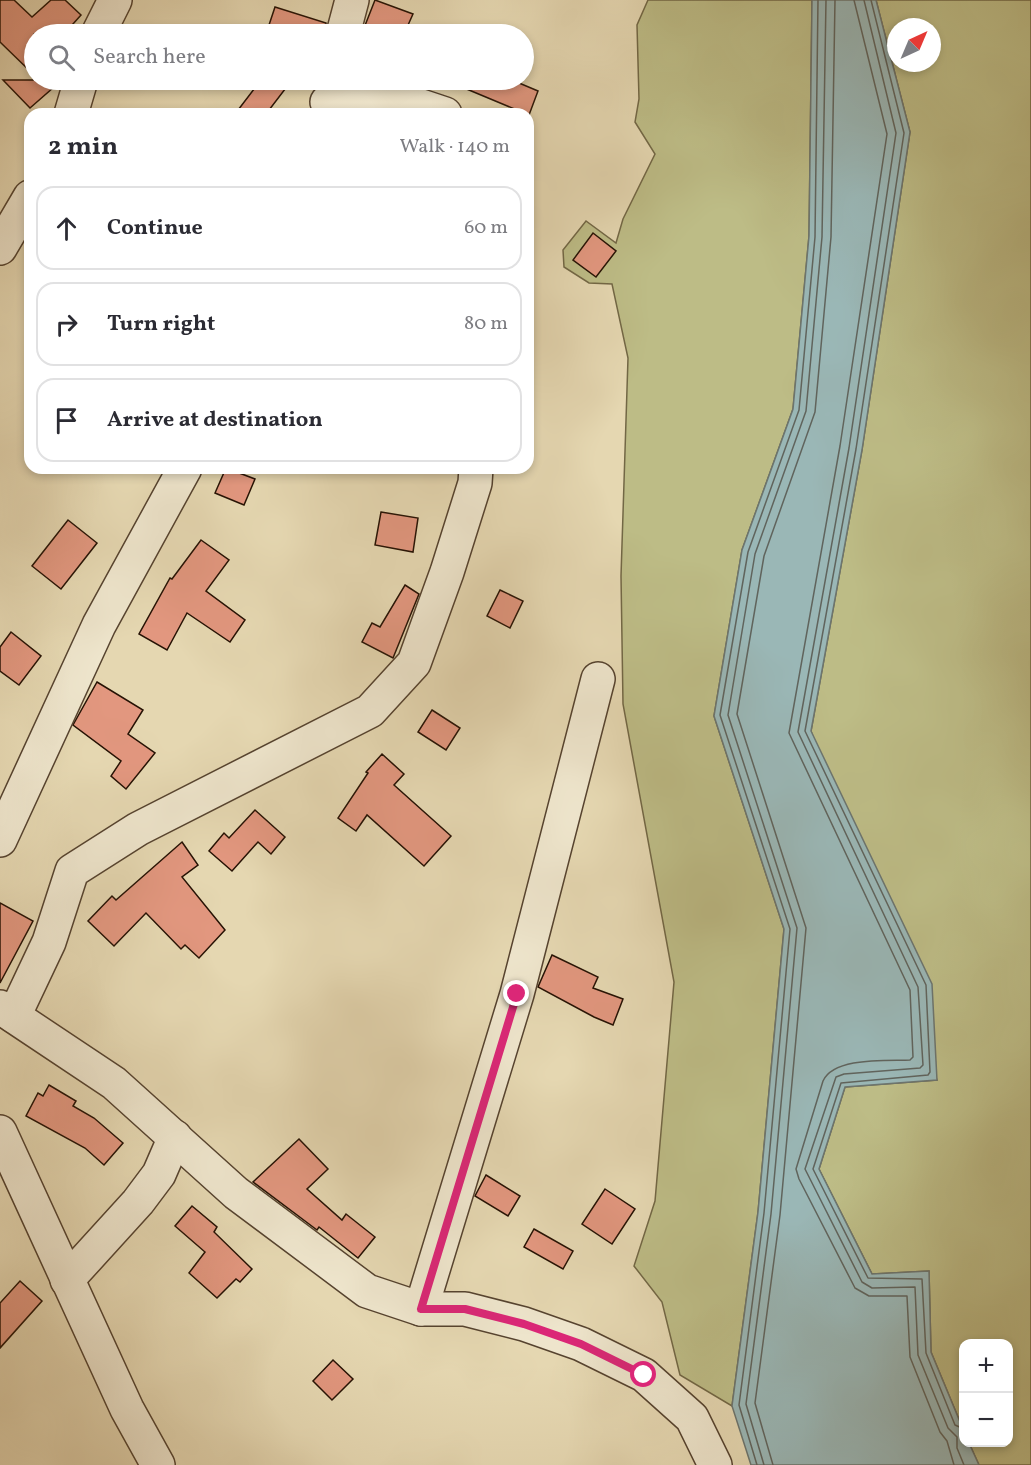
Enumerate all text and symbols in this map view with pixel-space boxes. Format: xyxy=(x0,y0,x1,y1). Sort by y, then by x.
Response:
north arrow xyxy=(887,18,941,72)
search box xyxy=(24,24,534,90)
icon: search xyxy=(45,41,78,74)
text: Search here xyxy=(93,42,206,73)
text: 2 min xyxy=(48,129,118,165)
text: Walk · 140 m xyxy=(400,133,510,161)
icon: ahead xyxy=(50,212,83,245)
text: Continue xyxy=(107,213,203,244)
text: 60 m xyxy=(464,214,508,242)
icon: right xyxy=(50,308,83,341)
text: Turn right xyxy=(107,309,215,340)
text: 80 m xyxy=(464,310,508,338)
icon: arrive xyxy=(50,404,83,437)
text: Arrive at destination xyxy=(107,405,323,436)
route end xyxy=(503,980,529,1006)
map controls xyxy=(959,1339,1013,1447)
button: + xyxy=(959,1339,1013,1393)
route start xyxy=(630,1361,656,1387)
button: − xyxy=(959,1393,1013,1447)

